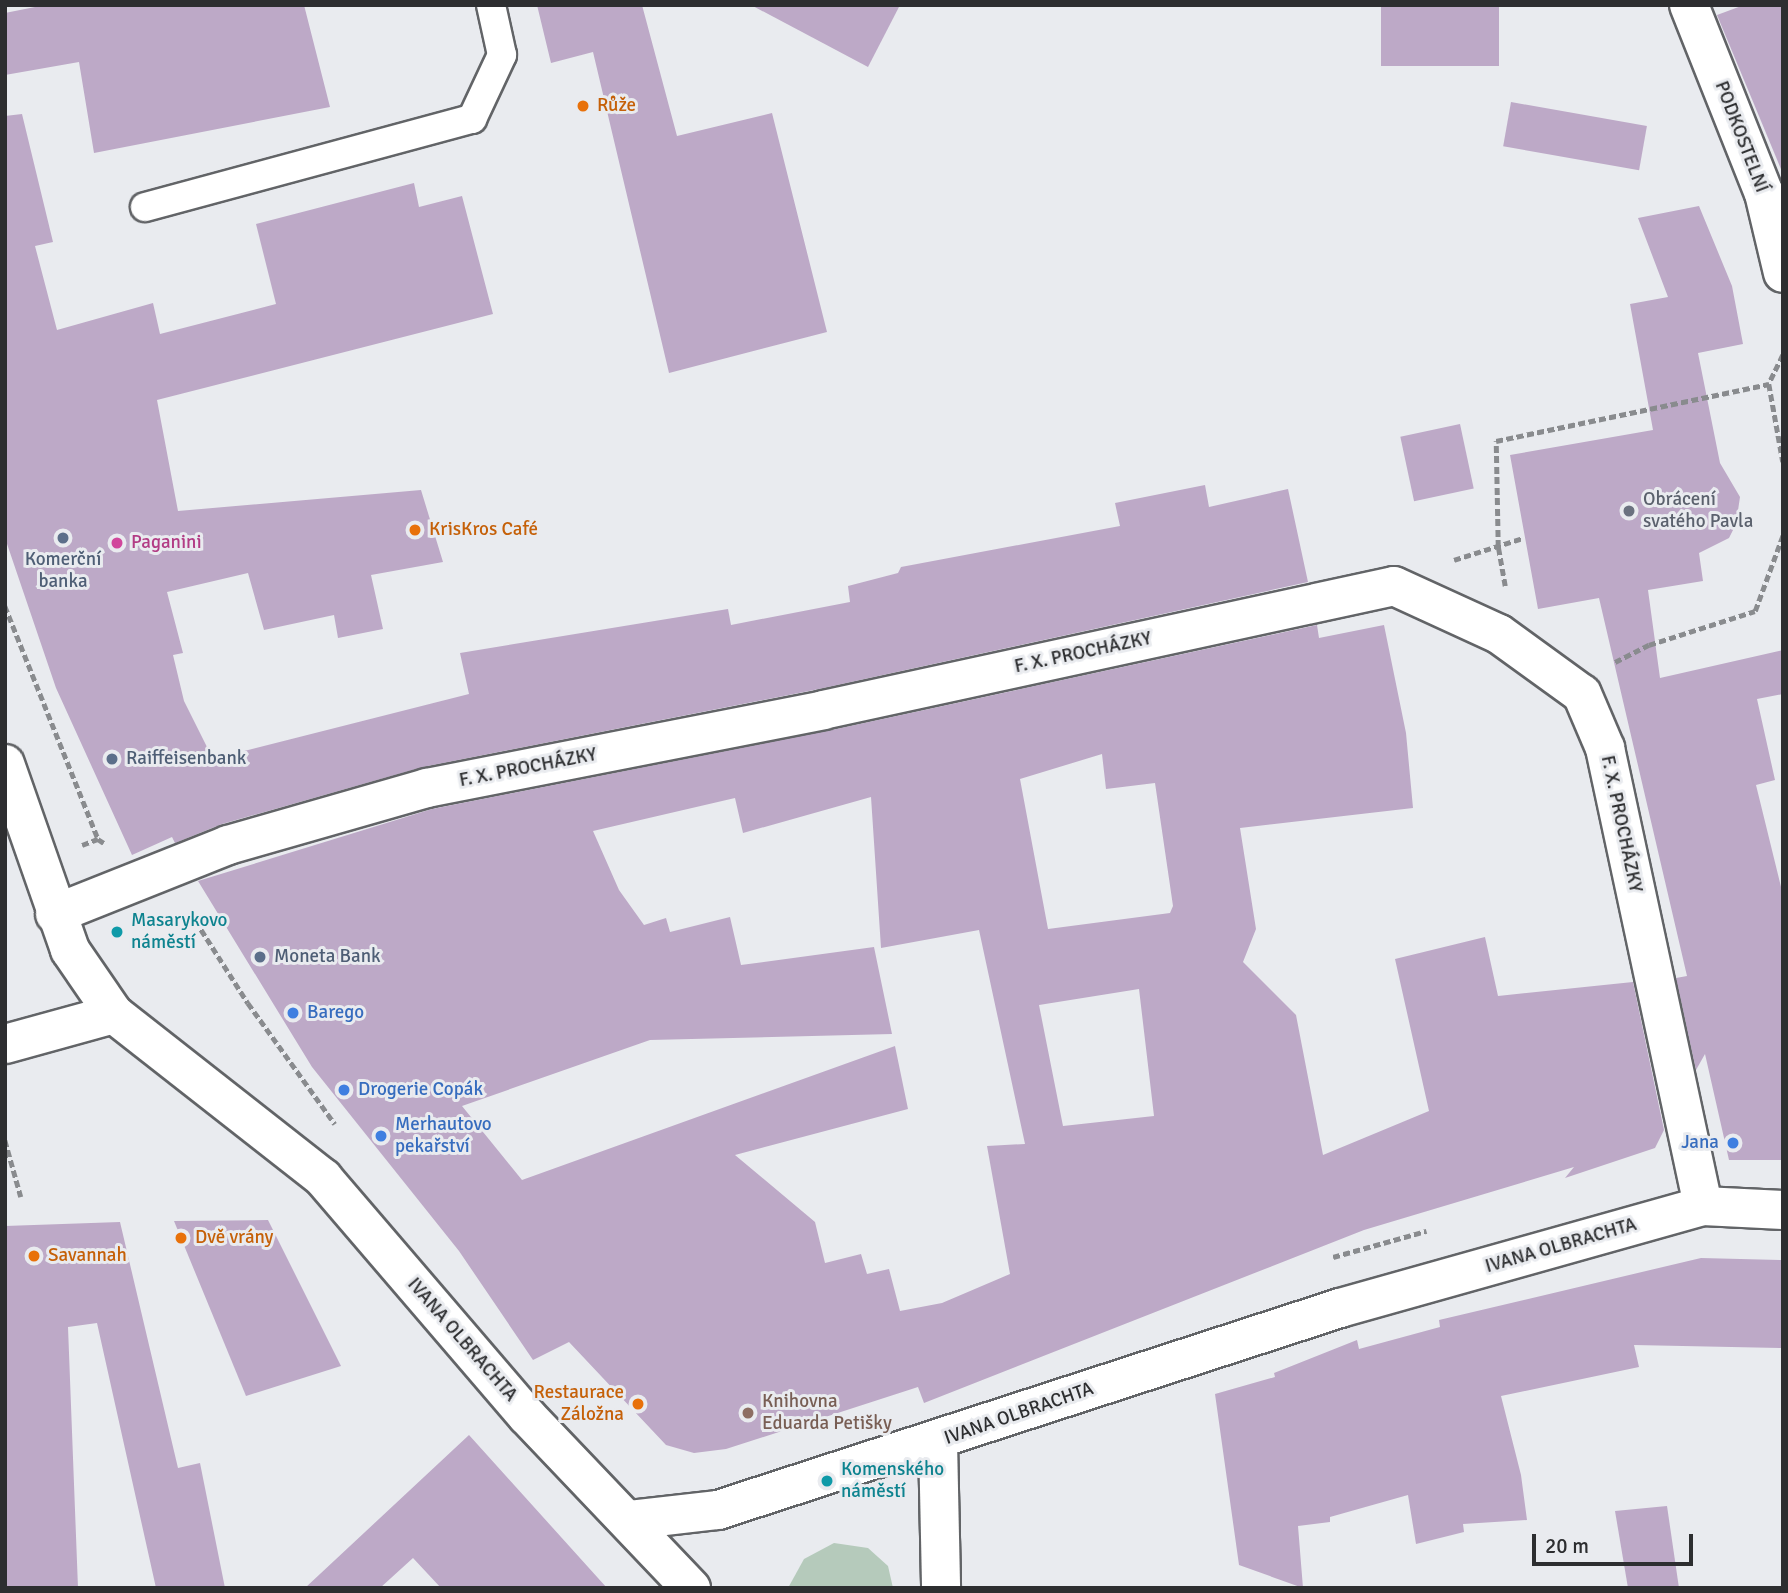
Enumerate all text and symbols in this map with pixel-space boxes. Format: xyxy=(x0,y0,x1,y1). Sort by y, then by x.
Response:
street label: PODKOSTELNÍ xyxy=(1709,78,1773,196)
place label: Růže xyxy=(597,95,636,117)
marker: Růže xyxy=(575,98,591,114)
place label: Obrácení svatého Pavla xyxy=(1643,489,1753,533)
marker: Obrácení svatého Pavla xyxy=(1621,503,1637,519)
place label: KrisKros Café xyxy=(429,519,538,541)
marker: KrisKros Café xyxy=(407,522,423,538)
marker: Komerční banka xyxy=(55,530,71,546)
place label: Paganini xyxy=(131,532,202,554)
marker: Paganini xyxy=(109,535,125,551)
place label: Komerční banka xyxy=(25,549,101,593)
street label: F. X. PROCHÁZKY xyxy=(1012,627,1154,679)
street label: F. X. PROCHÁZKY xyxy=(457,744,599,792)
place label: Raiffeisenbank xyxy=(126,748,246,770)
marker: Raiffeisenbank xyxy=(104,751,120,767)
street label: F. X. PROCHÁZKY xyxy=(1595,753,1647,895)
place label: Masarykovo náměstí xyxy=(131,910,227,954)
marker: Masarykovo náměstí xyxy=(109,924,125,940)
place label: Moneta Bank xyxy=(274,946,381,968)
marker: Moneta Bank xyxy=(252,949,268,965)
place label: Barego xyxy=(307,1002,364,1024)
marker: Barego xyxy=(285,1005,301,1021)
place label: Drogerie Copák xyxy=(358,1079,483,1101)
marker: Drogerie Copák xyxy=(336,1082,352,1098)
place label: Merhautovo pekařství xyxy=(395,1114,492,1158)
marker: Merhautovo pekařství xyxy=(373,1128,389,1144)
place label: Jana xyxy=(1681,1132,1719,1154)
marker: Jana xyxy=(1725,1135,1741,1151)
street label: IVANA OLBRACHTA xyxy=(1483,1213,1639,1279)
place label: Dvě vrány xyxy=(195,1227,273,1249)
marker: Dvě vrány xyxy=(173,1230,189,1246)
place label: Savannah xyxy=(48,1245,127,1267)
marker: Savannah xyxy=(26,1248,42,1264)
street label: IVANA OLBRACHTA xyxy=(402,1273,522,1407)
street label: IVANA OLBRACHTA xyxy=(941,1378,1097,1450)
place label: Restaurace Záložna xyxy=(534,1382,624,1426)
place label: Knihovna Eduarda Petišky xyxy=(762,1391,892,1435)
marker: Restaurace Záložna xyxy=(630,1396,646,1412)
marker: Knihovna Eduarda Petišky xyxy=(740,1405,756,1421)
place label: Komenského náměstí xyxy=(841,1459,944,1503)
marker: Komenského náměstí xyxy=(819,1473,835,1489)
scale bar xyxy=(1536,1520,1697,1564)
text: 20 m xyxy=(1545,1533,1589,1559)

